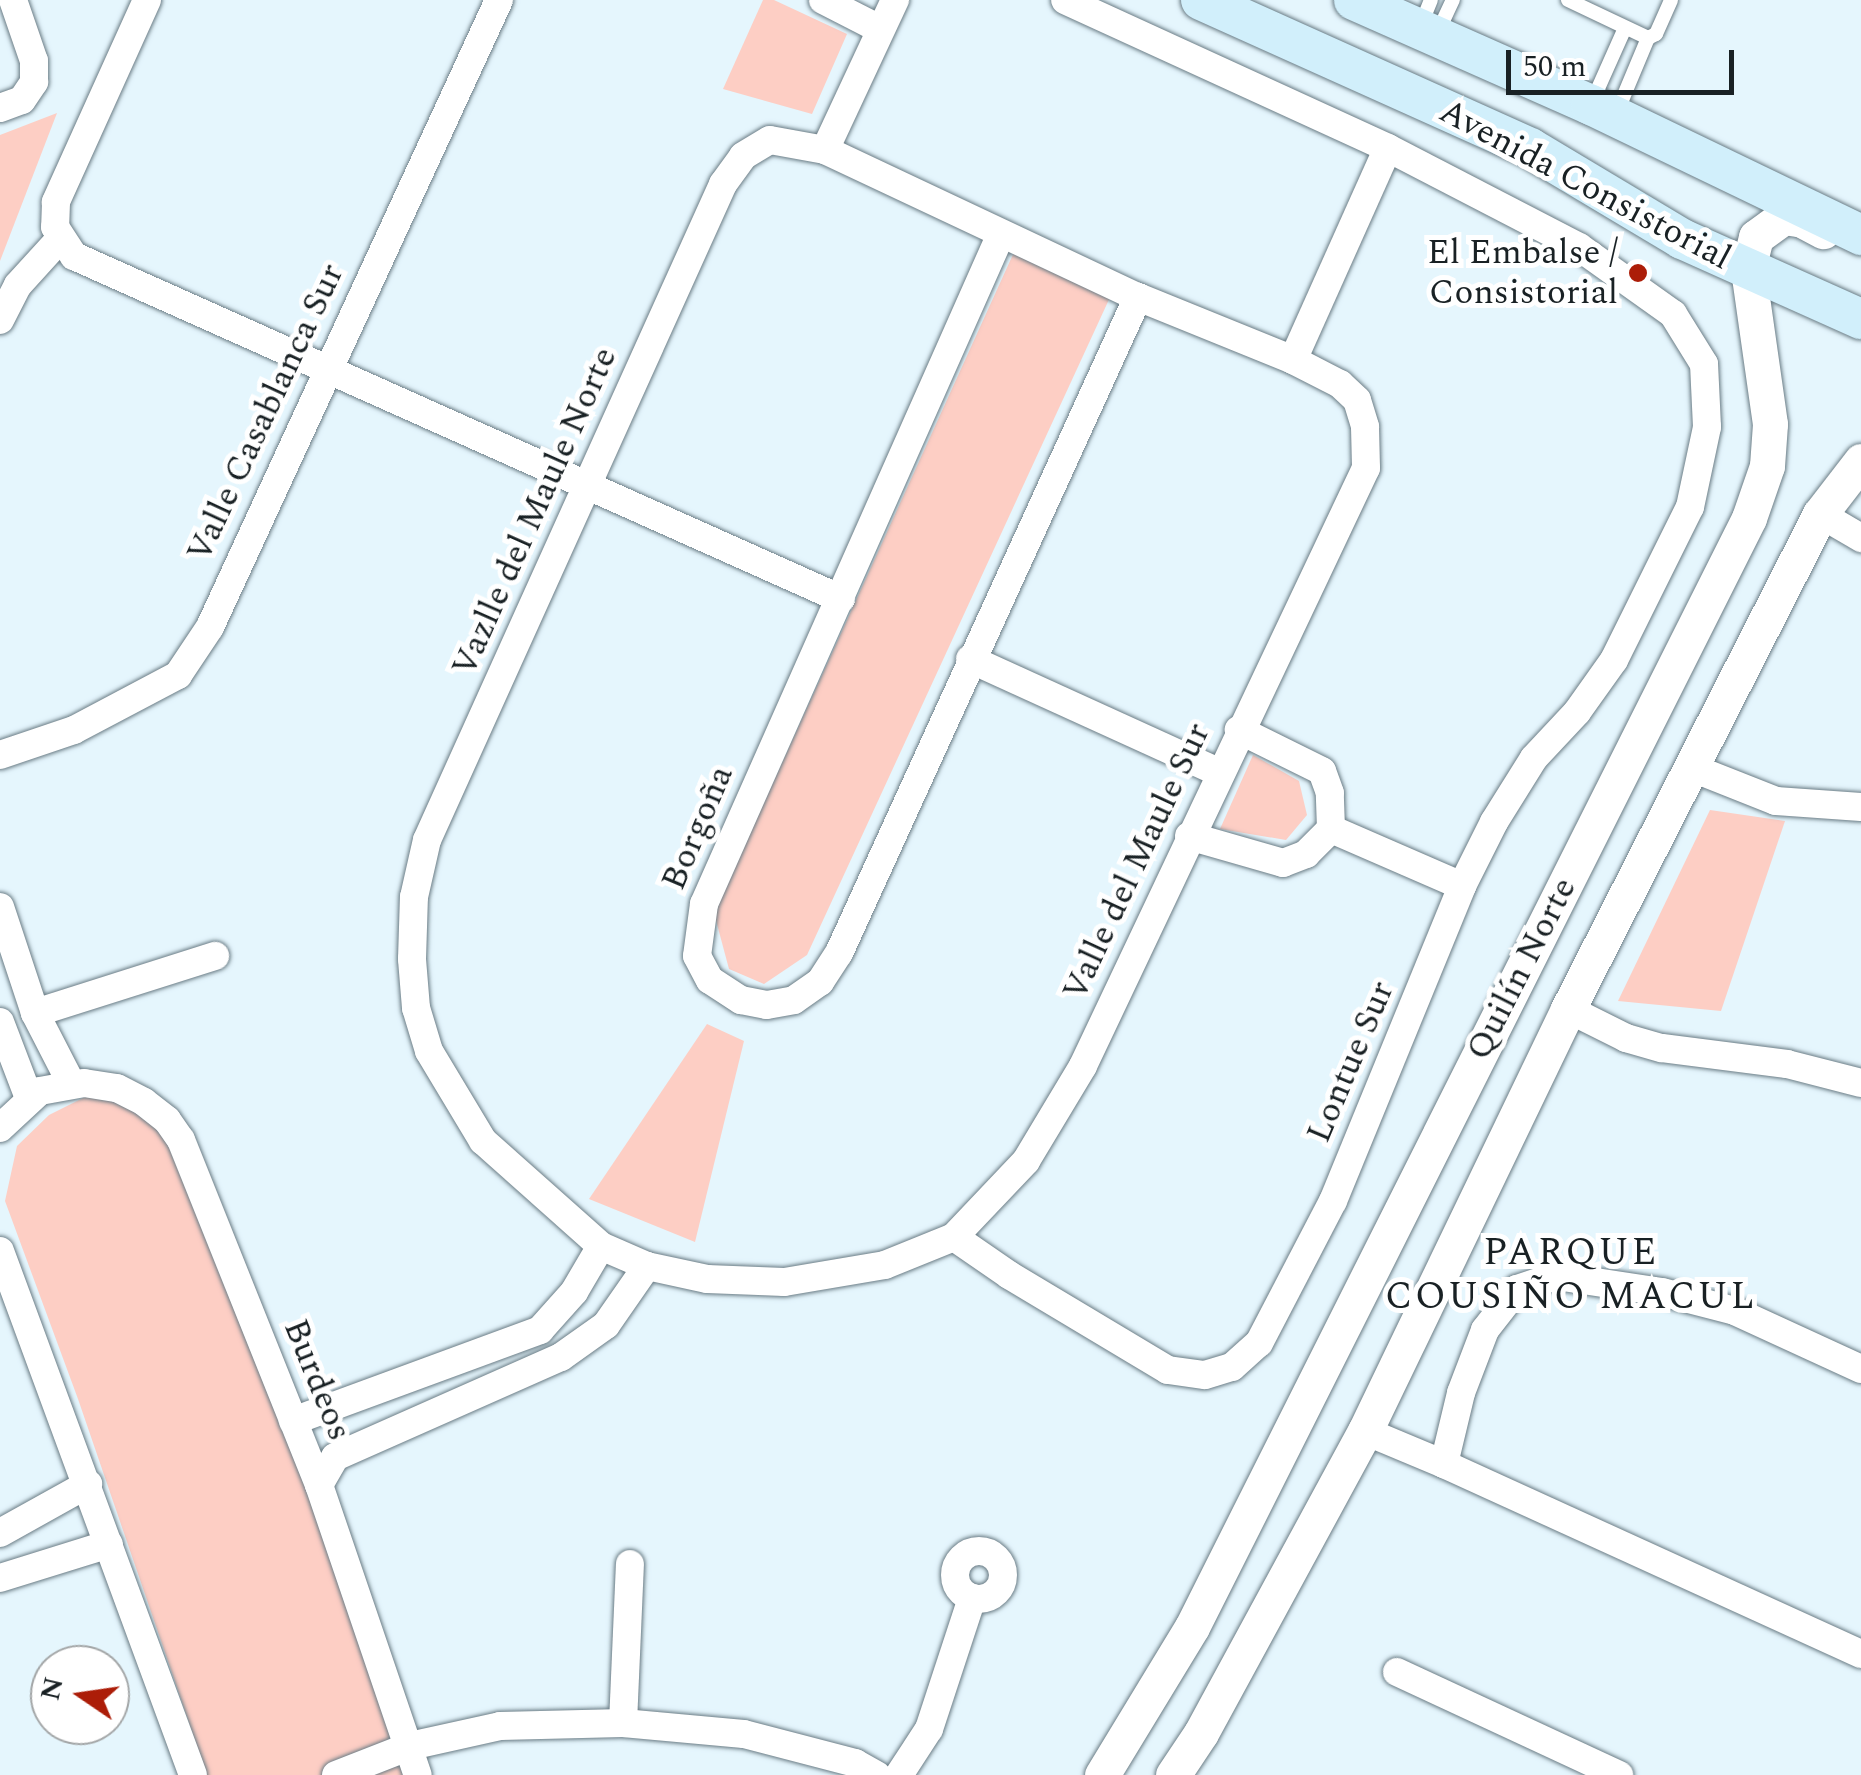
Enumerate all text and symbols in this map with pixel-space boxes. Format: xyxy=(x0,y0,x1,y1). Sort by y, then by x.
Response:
scale bar xyxy=(1511,30,1738,92)
text: 50 m xyxy=(1523,44,1586,90)
street label: Avenida Consistorial xyxy=(1432,90,1738,280)
place label: El Embalse / Consistorial xyxy=(1427,232,1618,314)
street label: Valle Casablanca Sur xyxy=(178,257,354,569)
marker: El Embalse / Consistorial xyxy=(1627,262,1649,284)
street label: Vazlle del Maule Norte xyxy=(443,341,627,683)
street label: Valle del Maule Sur xyxy=(1054,717,1220,1007)
street label: Borgoña xyxy=(653,759,743,897)
street label: Quilín Norte xyxy=(1458,871,1586,1067)
street label: Lontue Sur xyxy=(1298,975,1404,1149)
district label: PARQUE COUSIÑO MACUL xyxy=(1385,1231,1757,1320)
street label: Burdeos xyxy=(274,1313,360,1447)
north arrow xyxy=(30,1645,130,1745)
text: N xyxy=(29,1673,76,1705)

